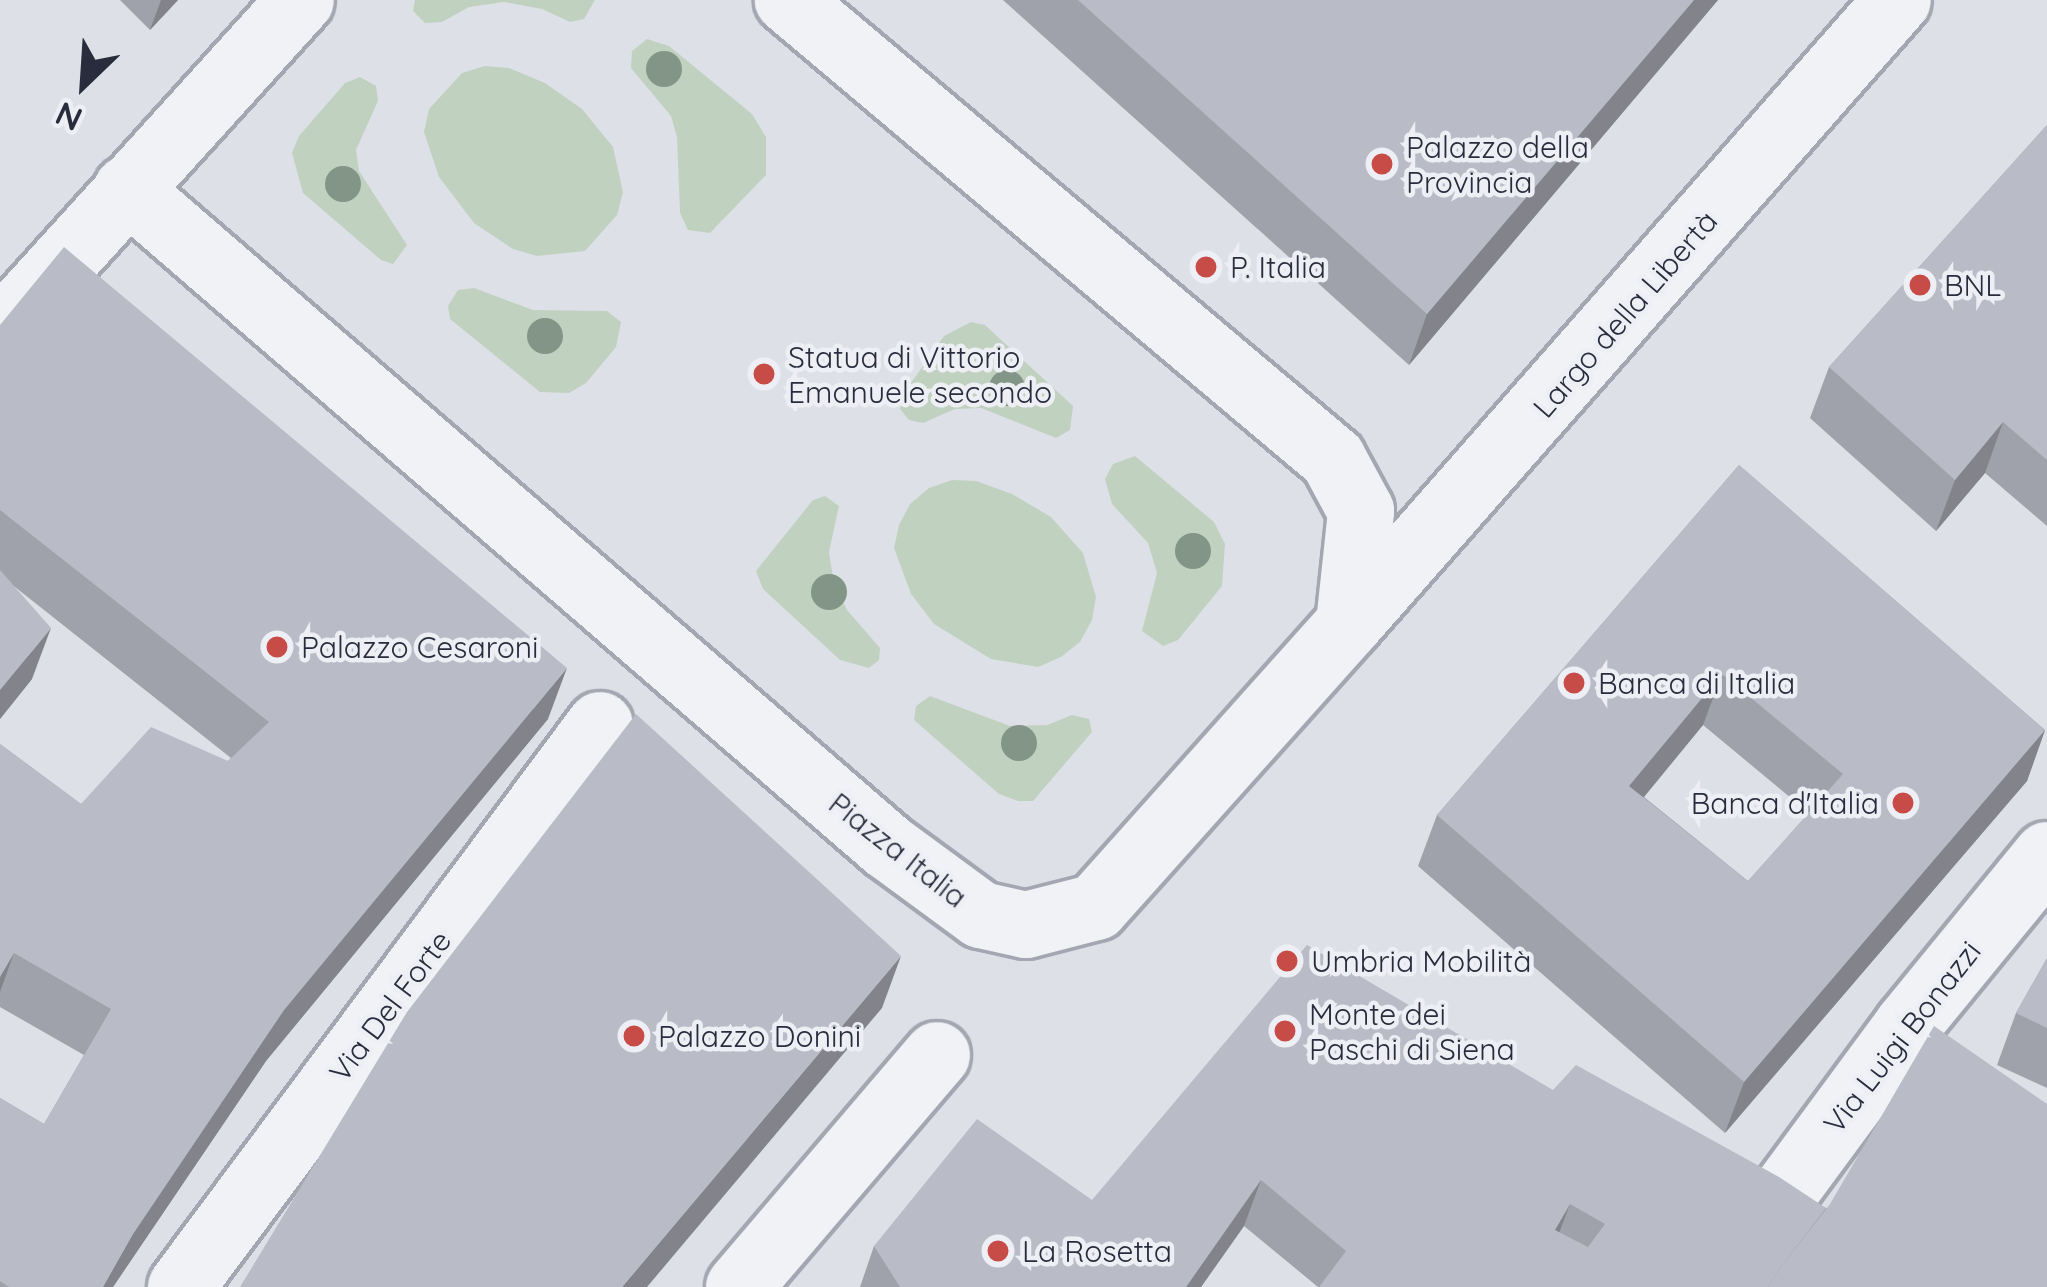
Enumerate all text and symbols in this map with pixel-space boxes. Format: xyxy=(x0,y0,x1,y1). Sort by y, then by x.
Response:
north arrow xyxy=(24,24,144,144)
text: N xyxy=(49,93,88,141)
place label: Palazzo della Provincia xyxy=(1406,129,1589,200)
marker: Palazzo della Provincia xyxy=(1369,151,1395,177)
street label: Largo della Libertà xyxy=(1525,203,1725,425)
place label: P. Italia xyxy=(1230,249,1326,285)
marker: P. Italia xyxy=(1193,254,1219,280)
place label: BNL xyxy=(1944,267,2001,303)
marker: BNL xyxy=(1907,272,1933,298)
place label: Statua di Vittorio Emanuele secondo xyxy=(788,339,1052,410)
marker: Statua di Vittorio Emanuele secondo xyxy=(751,361,777,387)
place label: Palazzo Cesaroni xyxy=(301,629,539,665)
marker: Palazzo Cesaroni xyxy=(264,634,290,660)
place label: Banca di Italia xyxy=(1598,665,1795,701)
marker: Banca di Italia xyxy=(1561,670,1587,696)
street label: Piazza Italia xyxy=(822,785,974,915)
place label: Banca d'Italia xyxy=(1691,785,1879,821)
marker: Banca d'Italia xyxy=(1890,790,1916,816)
street label: Via Del Forte xyxy=(322,923,458,1089)
street label: Via Luigi Bonazzi xyxy=(1816,934,1988,1140)
place label: Umbria Mobilità xyxy=(1311,943,1531,979)
marker: Umbria Mobilità xyxy=(1274,948,1300,974)
place label: Monte dei Paschi di Siena xyxy=(1309,996,1515,1066)
place label: Palazzo Donini xyxy=(658,1018,861,1054)
marker: Monte dei Paschi di Siena xyxy=(1272,1018,1298,1044)
marker: Palazzo Donini xyxy=(621,1023,647,1049)
place label: La Rosetta xyxy=(1022,1233,1172,1269)
marker: La Rosetta xyxy=(985,1238,1011,1264)

